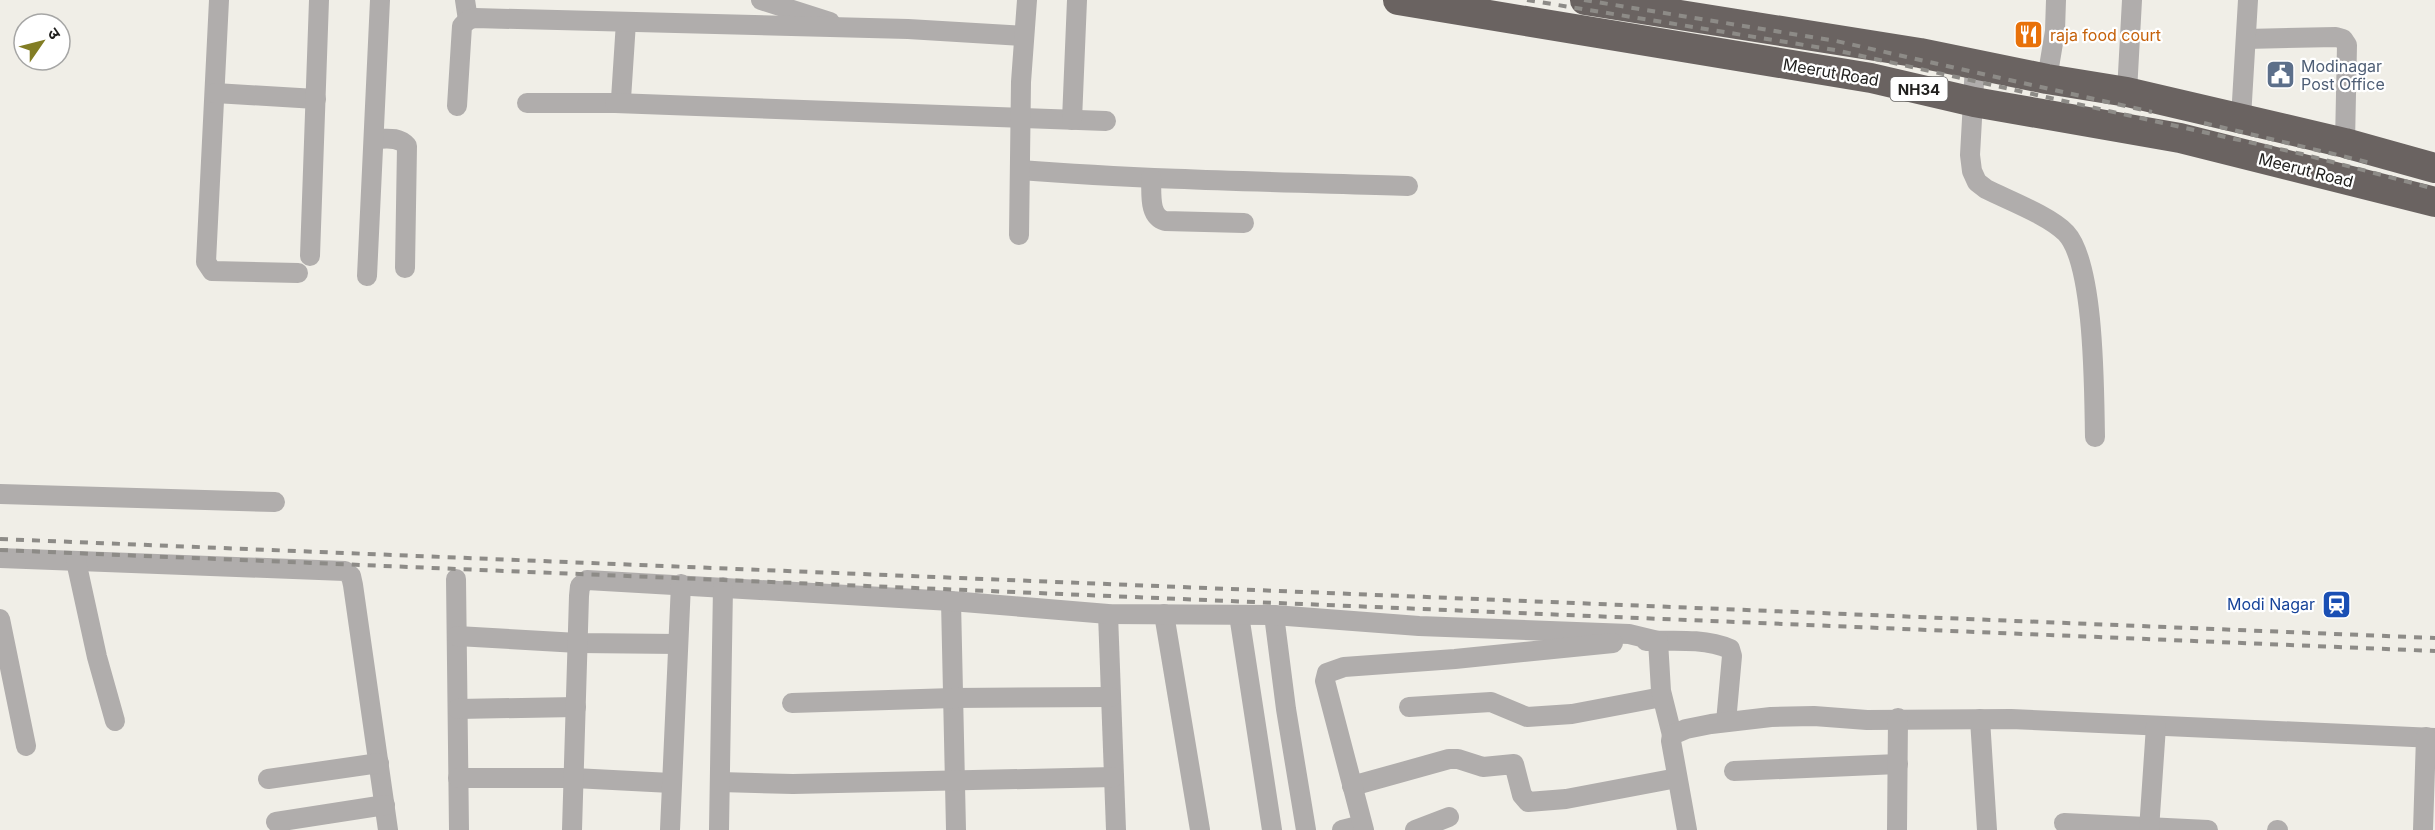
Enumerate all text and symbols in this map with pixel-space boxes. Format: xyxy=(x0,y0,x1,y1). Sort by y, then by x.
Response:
north arrow xyxy=(12,12,72,72)
restaurant icon: raja food court xyxy=(2013,19,2045,51)
text: उ xyxy=(43,24,66,43)
place label: raja food court xyxy=(2050,25,2161,45)
street label: Meerut Road xyxy=(1782,54,1880,90)
place label: Modinagar Post Office xyxy=(2301,56,2385,94)
public building icon: Modinagar Post Office xyxy=(2264,59,2296,91)
road number: NH34 xyxy=(1890,77,1948,101)
street label: Meerut Road xyxy=(2257,149,2355,191)
station icon: Modi Nagar xyxy=(2320,588,2352,620)
place label: Modi Nagar xyxy=(2227,594,2315,614)

